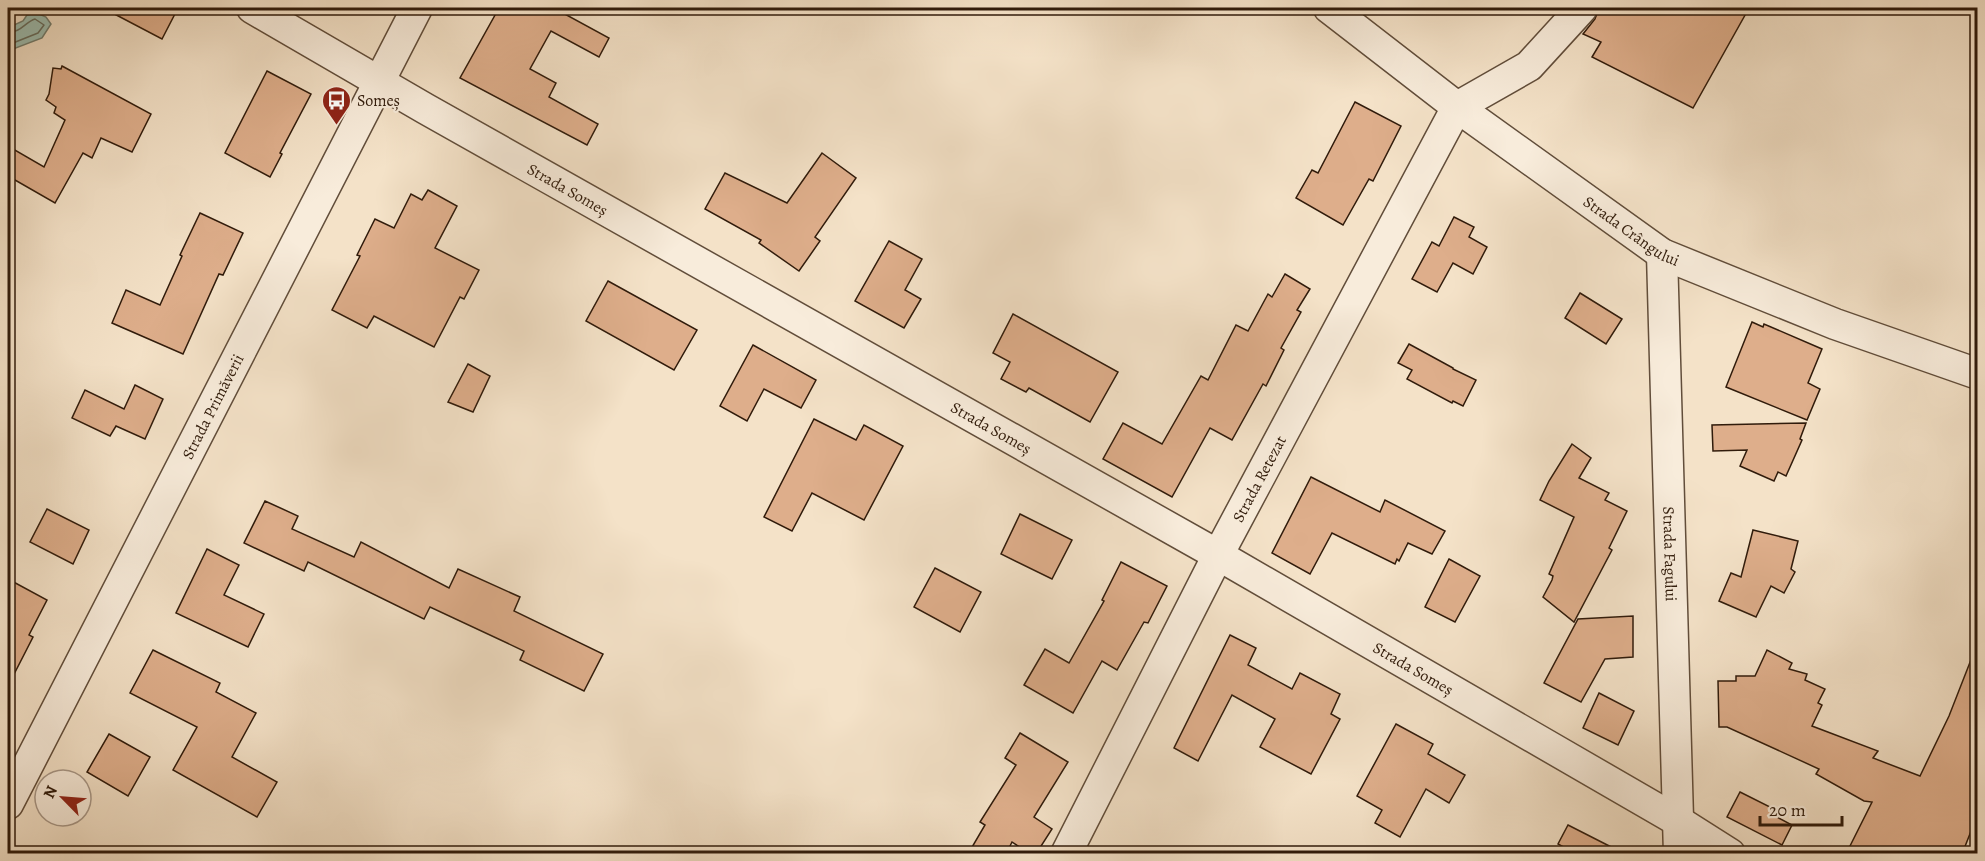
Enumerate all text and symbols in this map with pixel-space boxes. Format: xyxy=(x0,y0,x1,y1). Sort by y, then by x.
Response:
bus stop icon: Someș xyxy=(320,84,352,126)
place label: Someș xyxy=(357,90,400,112)
street label: Strada Someș xyxy=(523,158,612,221)
street label: Strada Crângului xyxy=(1579,191,1682,272)
street label: Strada Primăverii xyxy=(177,351,249,463)
street label: Strada Someș xyxy=(946,397,1035,460)
street label: Strada Retezat xyxy=(1227,432,1292,526)
street label: Strada Fagului xyxy=(1657,506,1682,602)
street label: Strada Someș xyxy=(1369,637,1457,701)
north arrow xyxy=(33,768,93,828)
text: N xyxy=(38,782,63,802)
scale bar xyxy=(1760,789,1842,827)
text: 20 m xyxy=(1769,798,1806,822)

